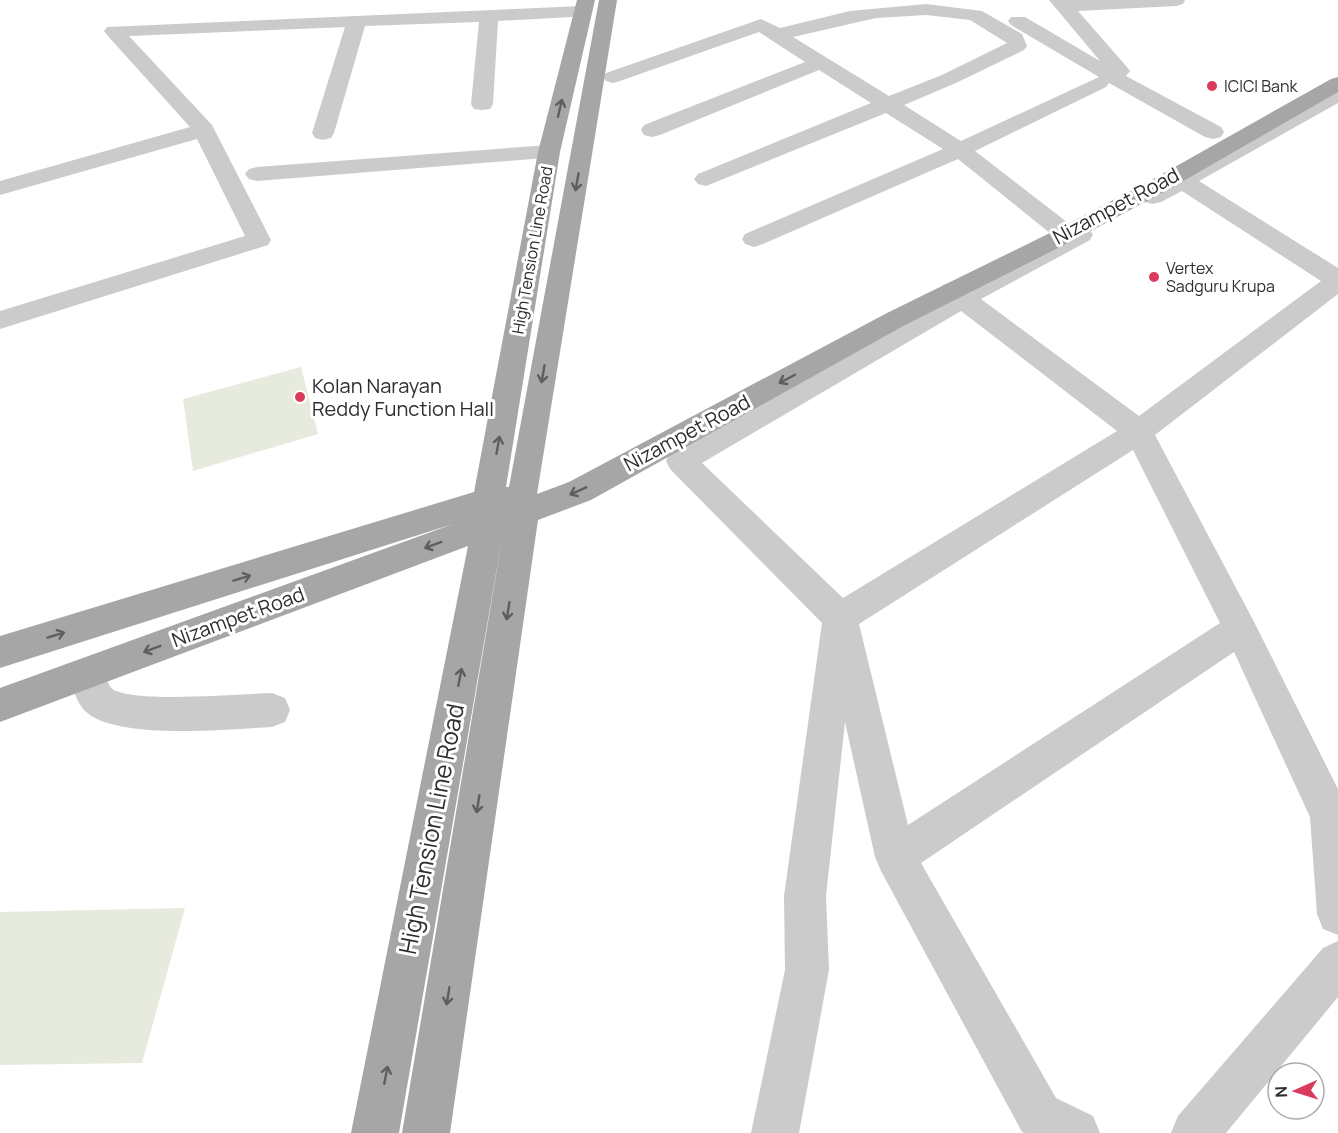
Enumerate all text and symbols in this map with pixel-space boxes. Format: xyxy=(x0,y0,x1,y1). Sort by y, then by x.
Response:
place label: ICICI Bank xyxy=(1224,75,1299,97)
marker: ICICI Bank xyxy=(1205,79,1219,93)
one-way arrow xyxy=(554,99,566,118)
street label: Nizampet Road xyxy=(1048,161,1184,250)
street label: High Tension Line Road xyxy=(506,164,558,336)
one-way arrow xyxy=(571,171,582,191)
place label: Vertex Sadguru Krupa xyxy=(1166,257,1275,297)
marker: Vertex Sadguru Krupa xyxy=(1147,270,1161,284)
one-way arrow xyxy=(538,364,549,383)
place label: Kolan Narayan Reddy Function Hall xyxy=(312,372,494,422)
one-way arrow xyxy=(779,373,796,385)
street label: Nizampet Road xyxy=(619,388,755,477)
marker: Kolan Narayan Reddy Function Hall xyxy=(293,390,307,404)
one-way arrow xyxy=(492,435,503,455)
one-way arrow xyxy=(570,486,588,497)
one-way arrow xyxy=(425,540,443,551)
one-way arrow xyxy=(232,572,251,583)
street label: Nizampet Road xyxy=(168,580,308,653)
one-way arrow xyxy=(502,601,513,620)
one-way arrow xyxy=(46,629,65,640)
one-way arrow xyxy=(143,644,162,655)
one-way arrow xyxy=(455,668,466,688)
street label: High Tension Line Road xyxy=(390,700,471,957)
one-way arrow xyxy=(472,793,483,813)
one-way arrow xyxy=(442,986,453,1006)
north arrow xyxy=(1266,1061,1326,1121)
one-way arrow xyxy=(380,1066,391,1086)
text: N xyxy=(1270,1085,1292,1098)

